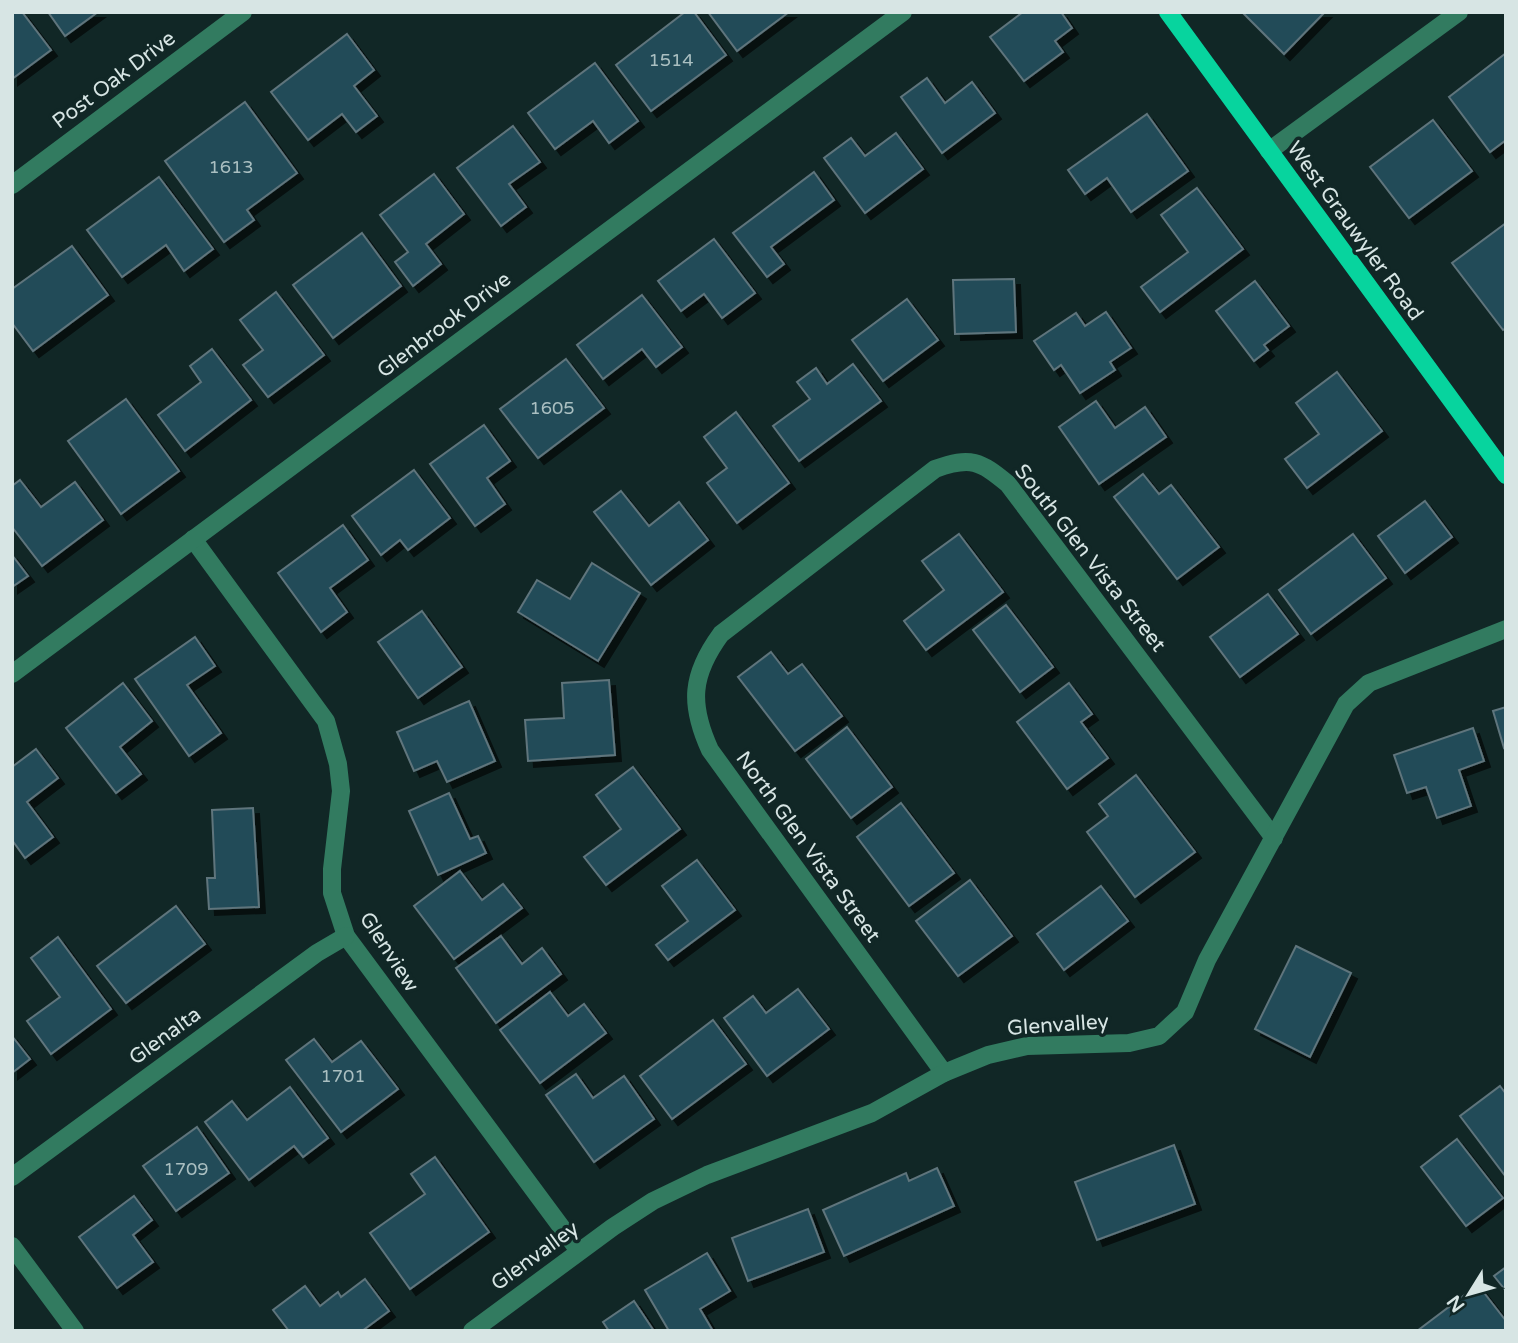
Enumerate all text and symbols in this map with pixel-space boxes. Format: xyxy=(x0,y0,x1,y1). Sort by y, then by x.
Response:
street label: Post Oak Drive xyxy=(48,26,180,134)
house number: 1514 xyxy=(648,49,694,71)
street label: West Grauwyler Road xyxy=(1282,137,1428,325)
house number: 1613 xyxy=(208,156,254,178)
street label: Glenbrook Drive xyxy=(372,267,516,383)
house number: 1605 xyxy=(529,397,575,419)
street label: South Glen Vista Street xyxy=(1009,459,1171,657)
street label: North Glen Vista Street xyxy=(730,747,886,947)
street label: Glenview xyxy=(354,907,424,997)
street label: Glenalta xyxy=(124,1002,206,1070)
street label: Glenvalley xyxy=(1006,1009,1110,1041)
house number: 1701 xyxy=(320,1065,366,1087)
house number: 1709 xyxy=(163,1158,209,1180)
street label: Glenvalley xyxy=(486,1216,584,1296)
north arrow xyxy=(1434,1259,1504,1329)
text: N xyxy=(1443,1291,1470,1316)

